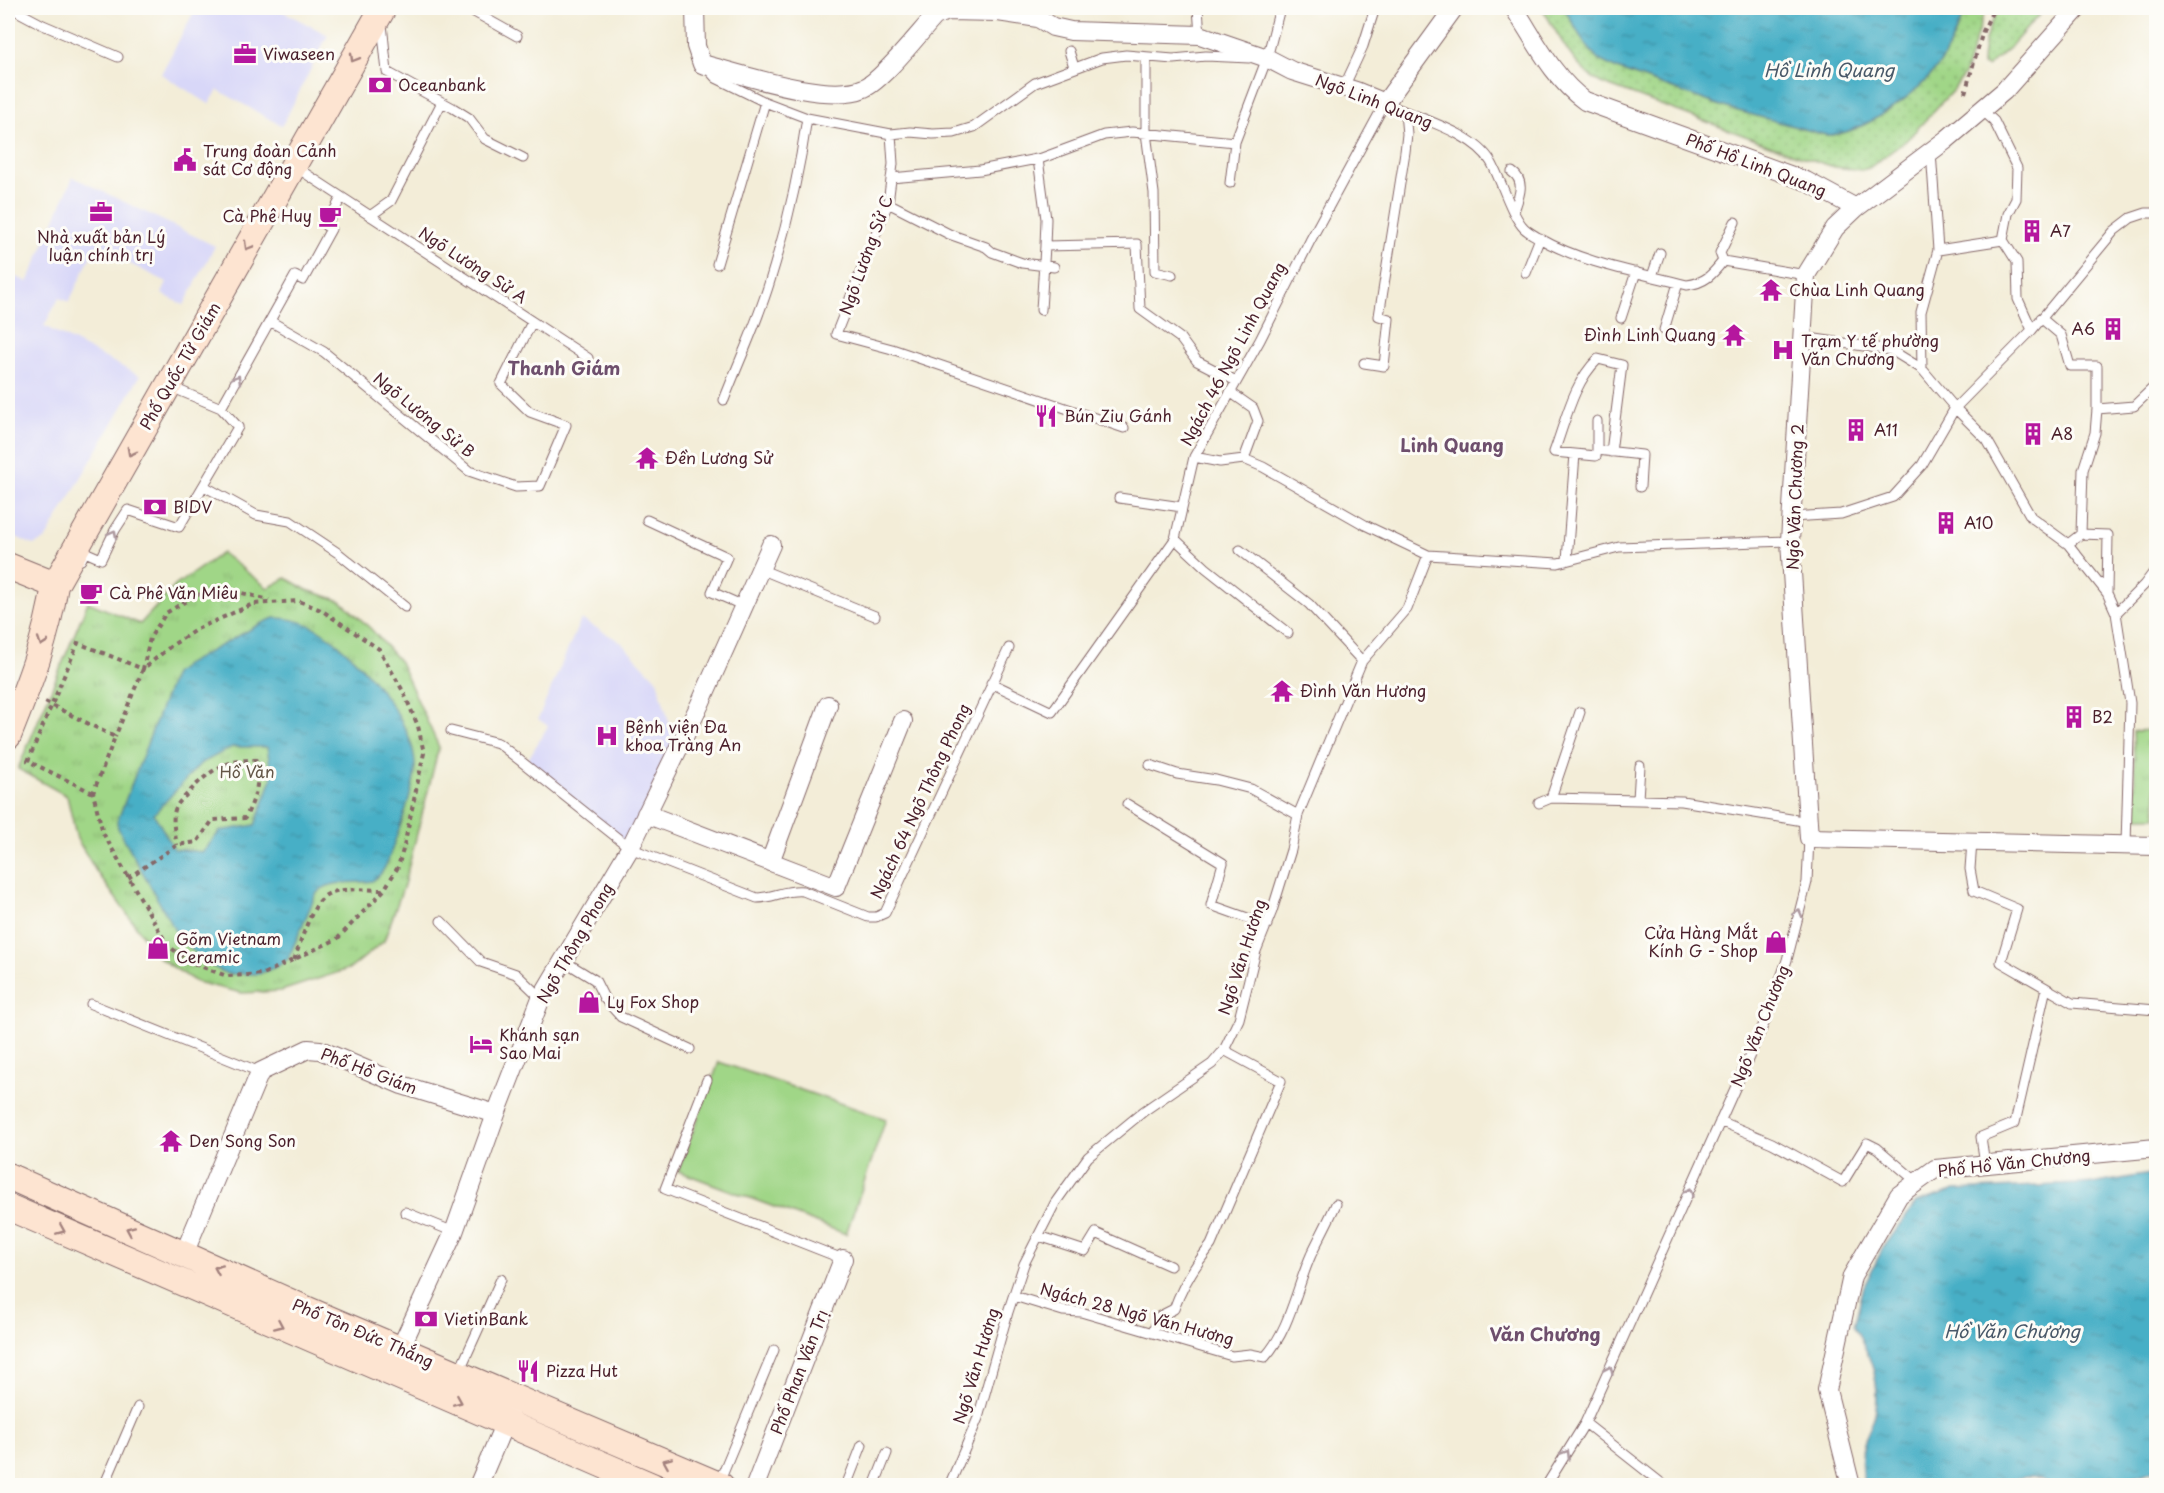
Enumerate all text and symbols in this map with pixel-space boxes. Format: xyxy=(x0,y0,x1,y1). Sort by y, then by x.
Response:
office icon: Viwaseen xyxy=(232,41,258,67)
place label: Viwaseen xyxy=(263,41,335,65)
one-way arrow xyxy=(350,52,361,62)
water label: Hồ Linh Quang xyxy=(1764,56,1896,83)
street label: Ngõ Linh Quang xyxy=(1312,67,1436,133)
bank icon: Oceanbank xyxy=(367,72,393,98)
place label: Oceanbank xyxy=(398,72,486,96)
street label: Phố Hồ Linh Quang xyxy=(1683,126,1830,202)
place label: Trung đoàn Cảnh sát Cơ động xyxy=(203,138,337,180)
public building icon: Trung đoàn Cảnh sát Cơ động xyxy=(172,147,198,173)
street label: Ngõ Lương Sử C xyxy=(832,191,898,318)
office icon: Nhà xuất bản Lý luận chính trị xyxy=(88,199,114,225)
place label: Cà Phê Huy xyxy=(222,203,312,227)
cafe icon: Cà Phê Huy xyxy=(317,203,343,229)
building icon: A7 xyxy=(2019,218,2045,244)
place label: A7 xyxy=(2050,218,2071,242)
street label: Ngõ Lương Sử A xyxy=(415,220,533,308)
place label: Nhà xuất bản Lý luận chính trị xyxy=(37,224,165,266)
one-way arrow xyxy=(243,240,255,250)
street label: Ngách 46 Ngõ Linh Quang xyxy=(1173,257,1291,450)
temple icon: Chùa Linh Quang xyxy=(1758,277,1784,303)
place label: Chùa Linh Quang xyxy=(1789,277,1925,301)
street label: Phố Quốc Tử Giám xyxy=(133,297,226,434)
place label: A6 xyxy=(2072,316,2095,340)
building icon: A6 xyxy=(2100,316,2126,342)
place label: Đình Linh Quang xyxy=(1584,322,1716,346)
temple icon: Đình Linh Quang xyxy=(1721,322,1747,348)
place label: Trạm Y tế phường Văn Chương xyxy=(1801,328,1939,370)
hospital icon: Trạm Y tế phường Văn Chương xyxy=(1770,337,1796,363)
district label: Thanh Giám xyxy=(508,354,620,381)
street label: Ngõ Lương Sử B xyxy=(369,366,480,463)
one-way arrow xyxy=(230,375,241,386)
restaurant icon: Bún Ziu Gánh xyxy=(1033,403,1059,429)
place label: Bún Ziu Gánh xyxy=(1064,403,1172,427)
building icon: A11 xyxy=(1843,417,1869,443)
place label: A11 xyxy=(1874,417,1898,441)
building icon: A8 xyxy=(2020,421,2046,447)
place label: A8 xyxy=(2051,421,2073,445)
street label: Ngõ Văn Chương 2 xyxy=(1779,423,1809,571)
district label: Linh Quang xyxy=(1400,431,1504,458)
temple icon: Đền Lương Sử xyxy=(634,445,660,471)
place label: Đền Lương Sử xyxy=(665,445,774,469)
one-way arrow xyxy=(127,446,138,457)
bank icon: BIDV xyxy=(142,494,168,520)
place label: BIDV xyxy=(173,494,212,518)
building icon: A10 xyxy=(1933,510,1959,536)
place label: A10 xyxy=(1964,510,1994,534)
one-way arrow xyxy=(106,529,118,540)
cafe icon: Cà Phê Văn Miêu xyxy=(78,580,104,606)
place label: Cà Phê Văn Miêu xyxy=(109,580,238,604)
one-way arrow xyxy=(37,636,50,647)
temple icon: Đình Văn Hương xyxy=(1269,678,1295,704)
place label: Đình Văn Hương xyxy=(1300,678,1426,702)
street label: Ngách 64 Ngõ Thông Phong xyxy=(863,699,975,902)
building icon: B2 xyxy=(2061,704,2087,730)
place label: B2 xyxy=(2092,704,2113,728)
place label: Bệnh viện Đa khoa Tràng An xyxy=(625,714,741,756)
hospital icon: Bệnh viện Đa khoa Tràng An xyxy=(594,723,620,749)
park label: Hồ Văn xyxy=(219,759,275,783)
street label: Ngõ Thông Phong xyxy=(530,878,618,1007)
street label: Ngõ Văn Hương xyxy=(1211,896,1271,1018)
one-way arrow xyxy=(1791,908,1804,918)
place label: Cửa Hàng Mắt Kính G - Shop xyxy=(1644,920,1758,962)
place label: Gõm Vietnam Ceramic xyxy=(176,926,281,968)
shop icon: Cửa Hàng Mắt Kính G - Shop xyxy=(1763,929,1789,955)
shop icon: Gõm Vietnam Ceramic xyxy=(145,935,171,961)
street label: Ngõ Văn Chương xyxy=(1724,961,1794,1090)
shop icon: Ly Fox Shop xyxy=(576,989,602,1015)
place label: Ly Fox Shop xyxy=(607,989,699,1013)
place label: Khánh sạn Sao Mai xyxy=(499,1022,580,1064)
hotel icon: Khánh sạn Sao Mai xyxy=(468,1031,494,1057)
street label: Phố Hồ Giám xyxy=(318,1041,421,1099)
temple icon: Den Song Son xyxy=(158,1128,184,1154)
place label: Den Song Son xyxy=(189,1128,296,1152)
street label: Phố Hồ Văn Chương xyxy=(1936,1142,2091,1182)
one-way arrow xyxy=(1681,1187,1693,1198)
one-way arrow xyxy=(55,1223,66,1235)
one-way arrow xyxy=(125,1226,136,1238)
one-way arrow xyxy=(213,1265,224,1277)
street label: Ngách 28 Ngõ Văn Hương xyxy=(1038,1276,1237,1350)
street label: Phố Tôn Đức Thắng xyxy=(289,1291,438,1373)
street label: Ngõ Văn Hương xyxy=(946,1305,1004,1427)
bank icon: VietinBank xyxy=(413,1306,439,1332)
place label: VietinBank xyxy=(444,1306,528,1330)
street label: Phố Phan Văn Trị xyxy=(763,1306,833,1438)
one-way arrow xyxy=(272,1317,283,1329)
water label: Hồ Văn Chương xyxy=(1944,1317,2081,1344)
district label: Văn Chương xyxy=(1490,1320,1600,1347)
restaurant icon: Pizza Hut xyxy=(515,1358,541,1384)
place label: Pizza Hut xyxy=(546,1358,618,1382)
one-way arrow xyxy=(1602,1365,1614,1376)
one-way arrow xyxy=(452,1394,463,1406)
one-way arrow xyxy=(1558,1450,1570,1460)
one-way arrow xyxy=(663,1458,674,1470)

